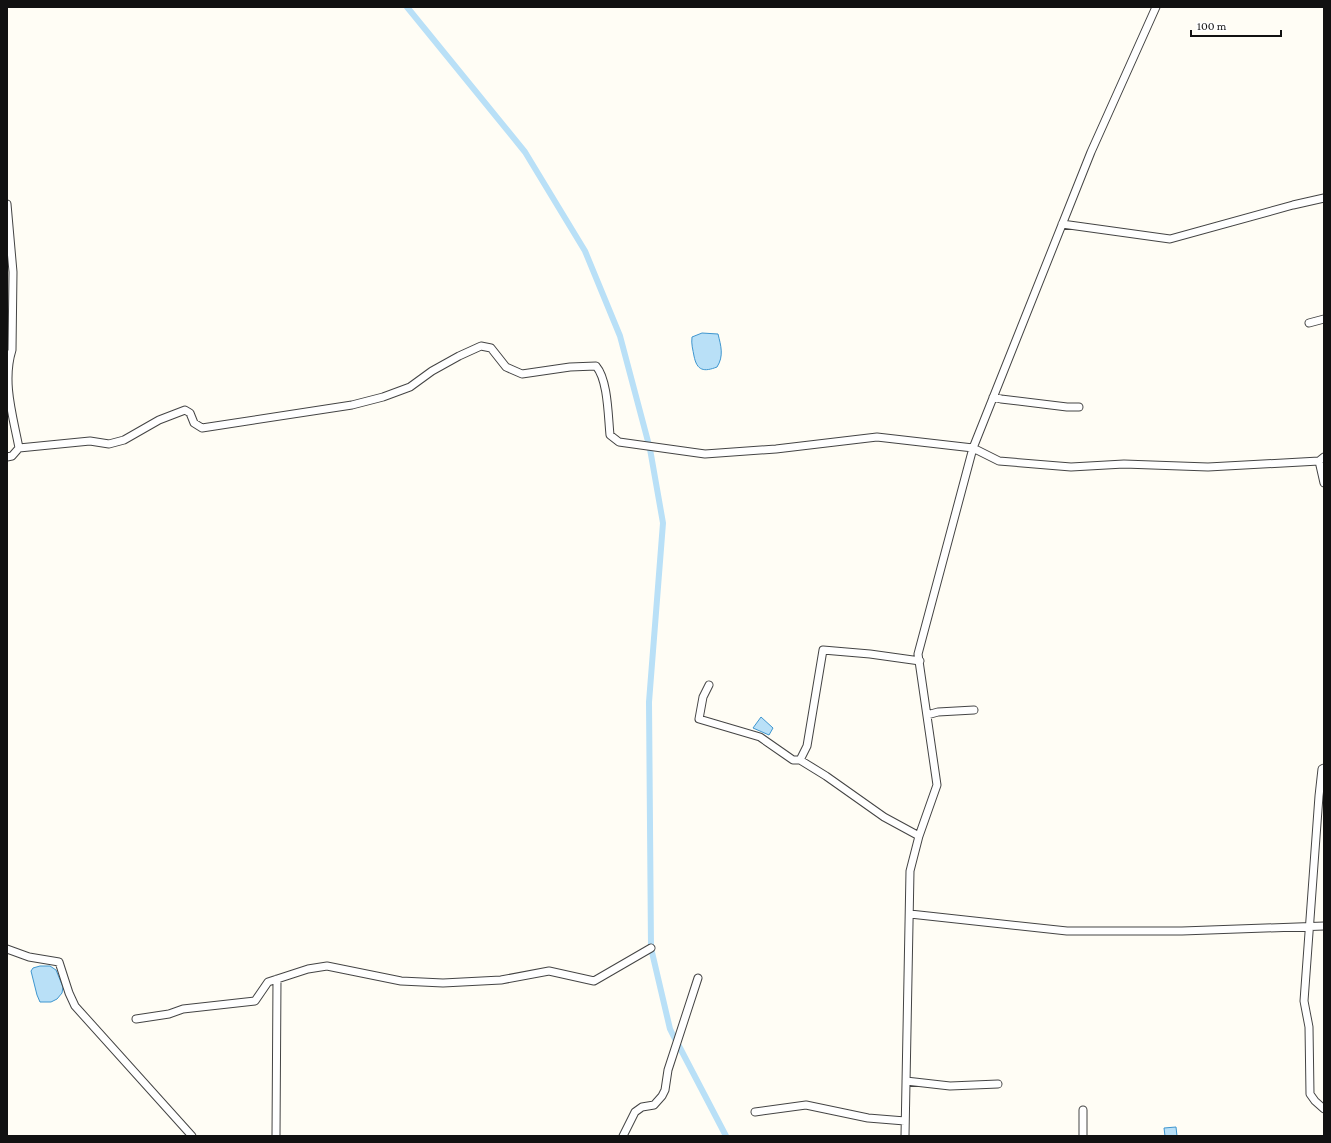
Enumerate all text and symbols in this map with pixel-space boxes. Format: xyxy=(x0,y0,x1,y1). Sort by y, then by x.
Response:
scale bar xyxy=(1191,12,1281,38)
text: 100 m xyxy=(1197,19,1227,33)

